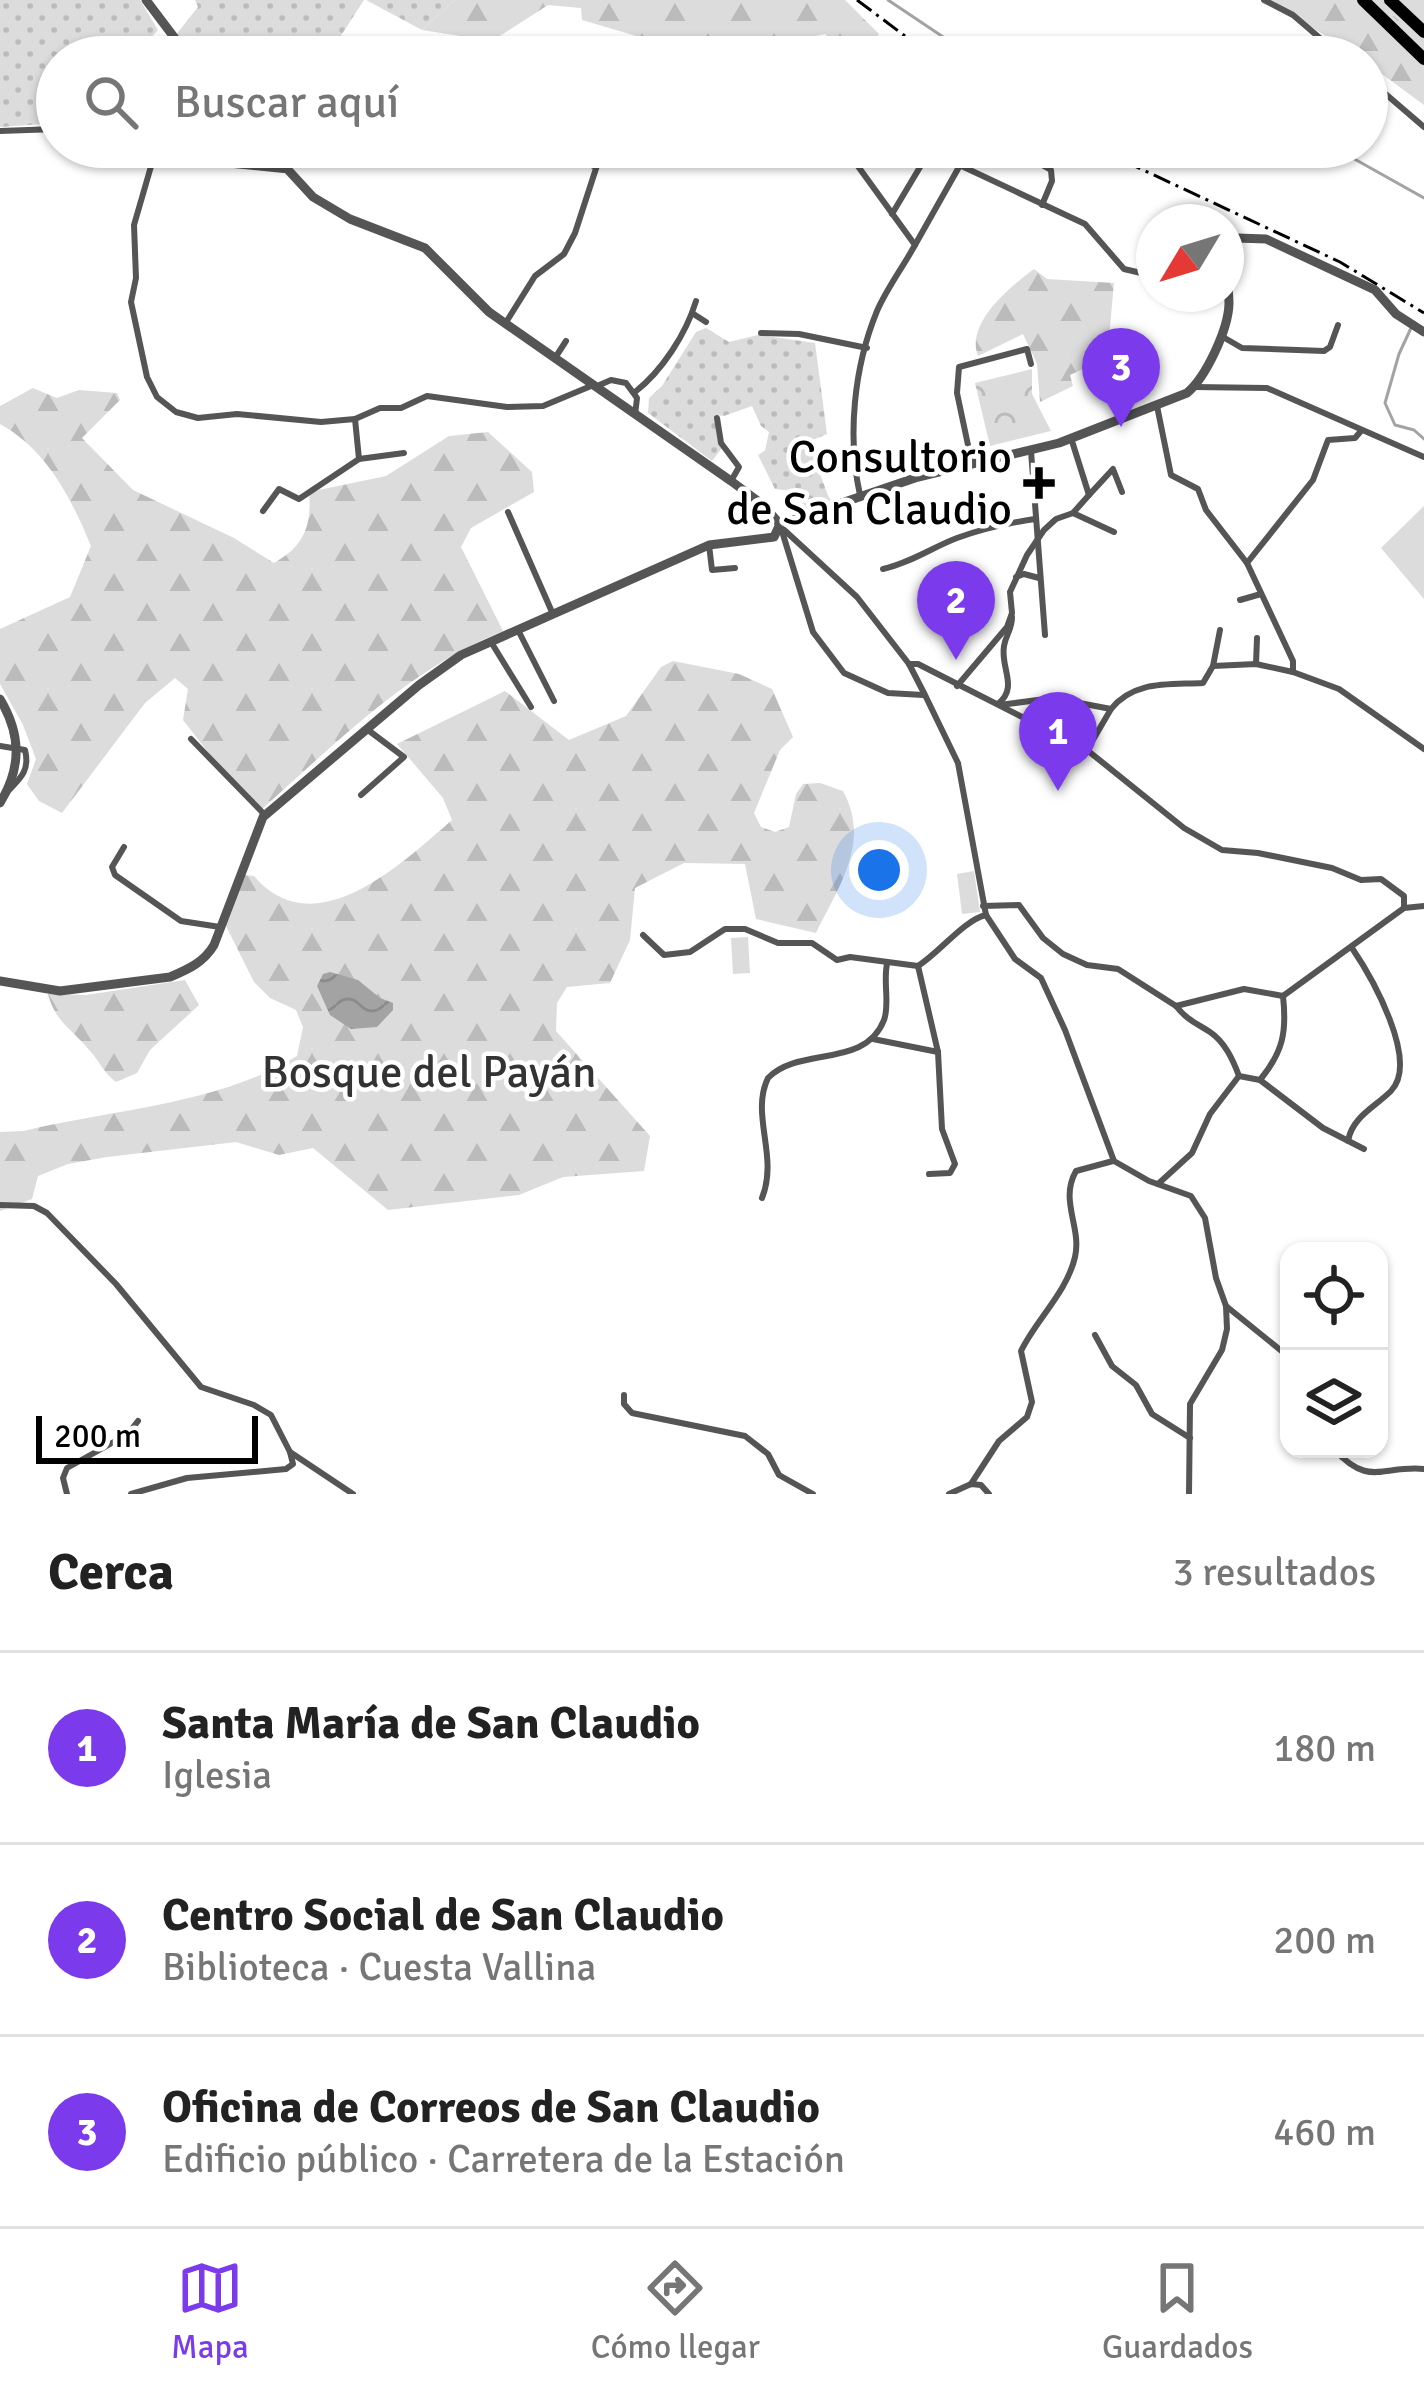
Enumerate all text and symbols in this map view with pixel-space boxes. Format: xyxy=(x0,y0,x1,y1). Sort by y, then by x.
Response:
search box xyxy=(36,36,1388,168)
icon: search xyxy=(78,69,144,135)
text: Buscar aquí xyxy=(174,75,399,130)
north arrow xyxy=(1136,204,1244,312)
pin: 3 xyxy=(1082,328,1160,427)
place label: Consultorio de San Claudio xyxy=(726,430,1012,537)
marker: Consultorio de San Claudio xyxy=(1023,467,1055,499)
pin: 2 xyxy=(917,561,995,660)
pin: 1 xyxy=(1019,692,1097,791)
your location xyxy=(849,840,909,900)
park label: Bosque del Payán xyxy=(261,1045,597,1100)
map controls xyxy=(1280,1242,1388,1458)
button: locate xyxy=(1280,1242,1388,1350)
button: layers xyxy=(1280,1350,1388,1458)
scale bar xyxy=(36,1410,258,1463)
text: 200 m xyxy=(54,1416,141,1457)
text: Cerca xyxy=(48,1541,174,1604)
text: 3 resultados xyxy=(1173,1548,1376,1596)
text: Santa María de San Claudio xyxy=(162,1696,700,1751)
text: 1 xyxy=(76,1724,98,1772)
text: 180 m xyxy=(1273,1724,1376,1772)
text: Iglesia xyxy=(162,1751,272,1799)
text: Centro Social de San Claudio xyxy=(162,1888,724,1943)
text: 2 xyxy=(76,1916,98,1964)
text: 200 m xyxy=(1273,1916,1376,1964)
text: Biblioteca · Cuesta Vallina xyxy=(162,1943,596,1991)
text: Oficina de Correos de San Claudio xyxy=(162,2080,820,2135)
text: 3 xyxy=(76,2108,98,2156)
text: 460 m xyxy=(1273,2108,1376,2156)
text: Edificio público · Carretera de la Estación xyxy=(162,2135,845,2183)
tab: Mapa xyxy=(171,2255,249,2368)
tab: Cómo llegar xyxy=(591,2255,760,2368)
tab: Guardados xyxy=(1102,2255,1253,2368)

